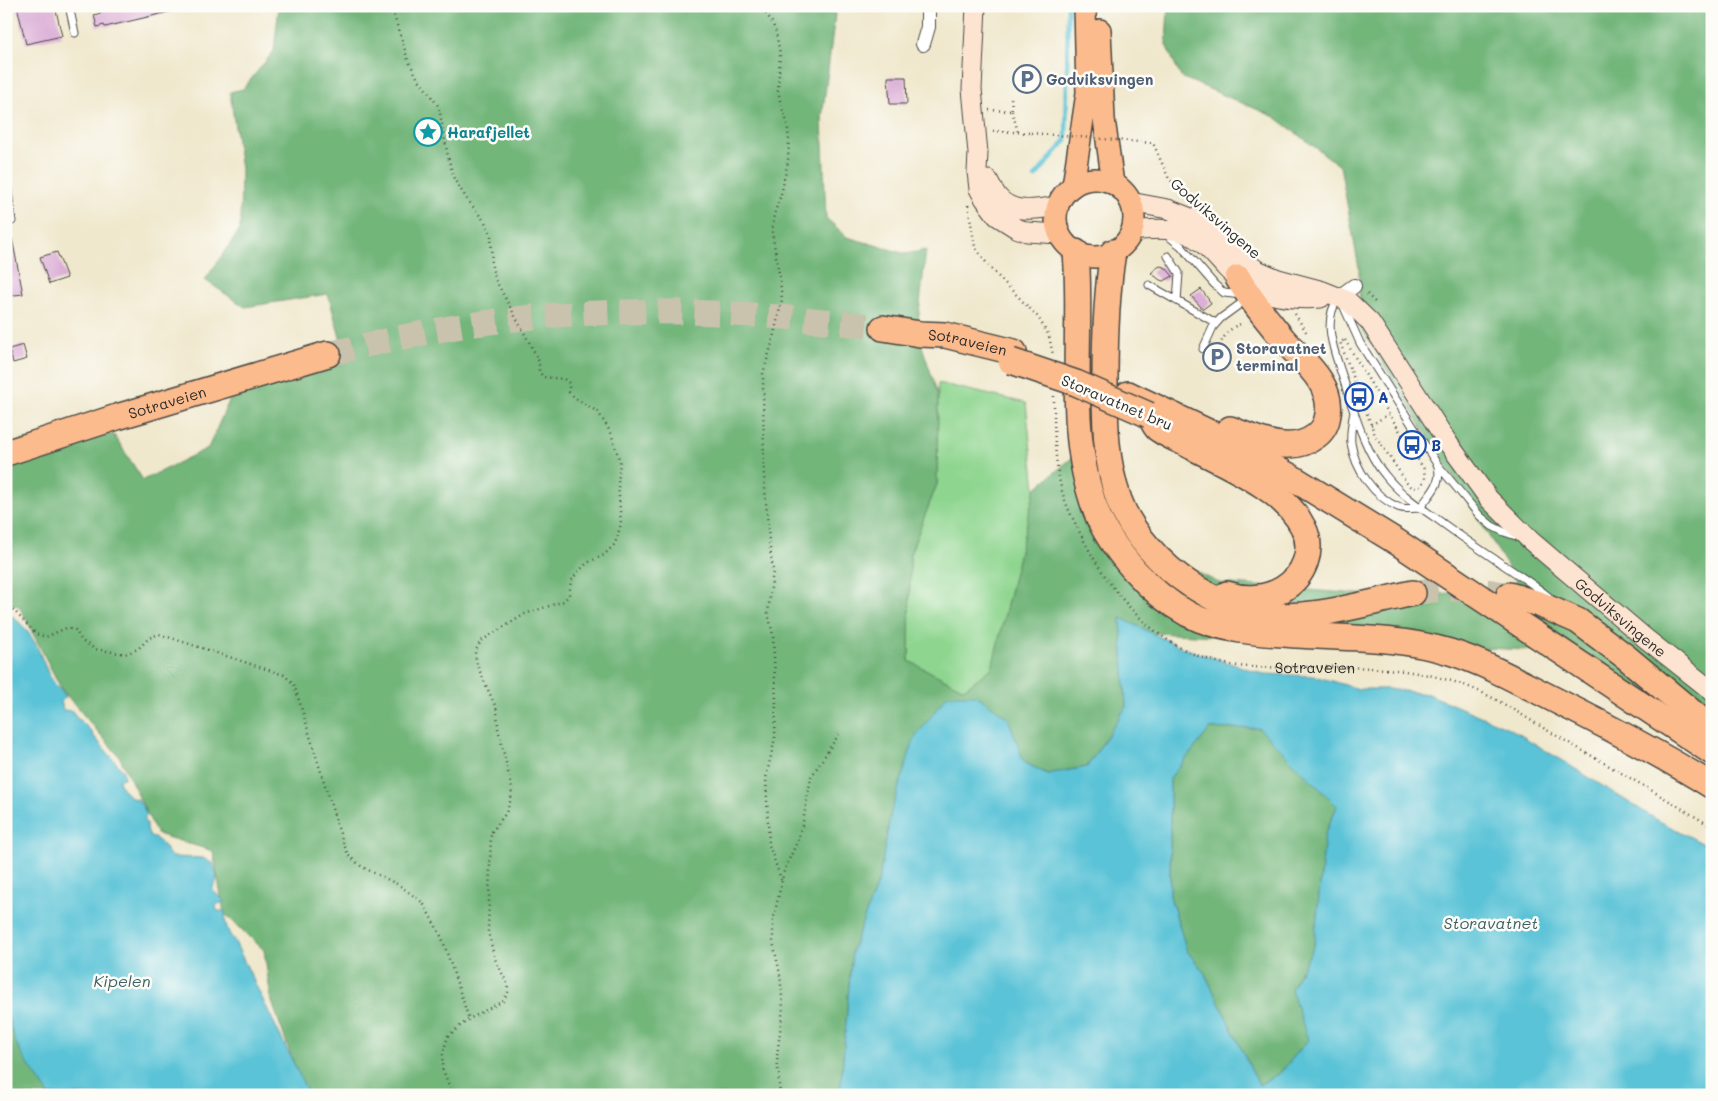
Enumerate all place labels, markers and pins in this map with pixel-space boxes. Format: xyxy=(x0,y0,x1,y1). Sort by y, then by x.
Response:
parking icon: Godviksvingen xyxy=(1012,64,1042,94)
place label: Godviksvingen xyxy=(1046,69,1153,89)
place icon: Harafjellet xyxy=(413,117,443,147)
place label: Harafjellet xyxy=(447,122,530,142)
place label: Storavatnet terminal xyxy=(1236,338,1327,375)
parking icon: Storavatnet terminal xyxy=(1202,342,1232,372)
bus stop icon: A xyxy=(1344,382,1374,412)
place label: A xyxy=(1378,387,1388,407)
bus stop icon: B xyxy=(1397,430,1427,460)
place label: B xyxy=(1431,435,1441,455)

